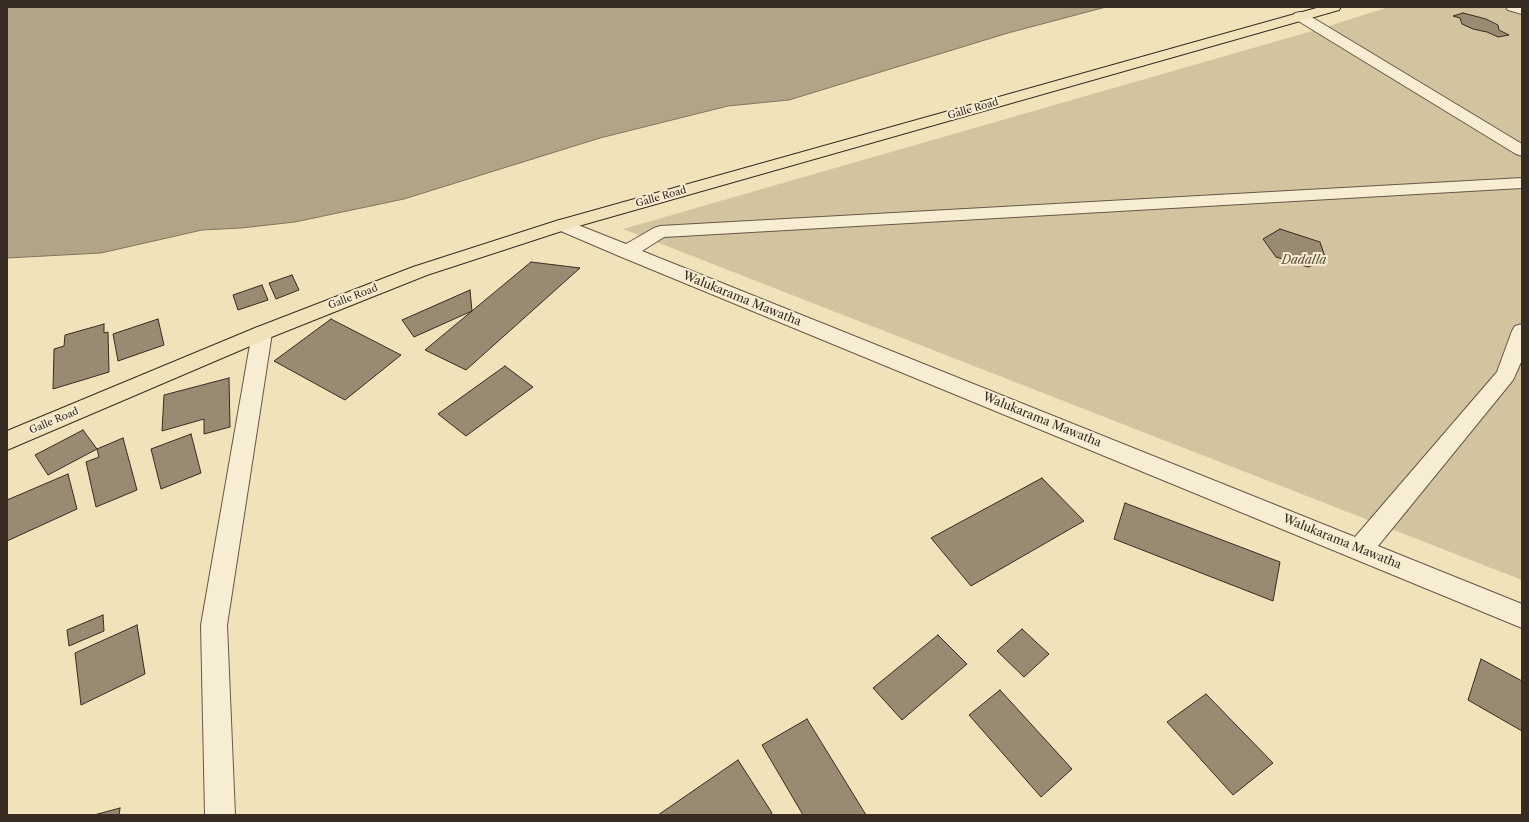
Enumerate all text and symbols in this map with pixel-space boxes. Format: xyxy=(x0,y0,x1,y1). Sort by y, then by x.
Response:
street label: Galle Road xyxy=(946,96,1000,122)
street label: Galle Road xyxy=(634,184,688,210)
park label: Dadalla xyxy=(1282,254,1326,268)
street label: Walukarama Mawatha xyxy=(681,269,803,329)
street label: Galle Road xyxy=(326,282,380,312)
street label: Walukarama Mawatha xyxy=(981,390,1103,450)
street label: Galle Road xyxy=(28,405,80,437)
street label: Walukarama Mawatha xyxy=(1281,512,1403,572)

